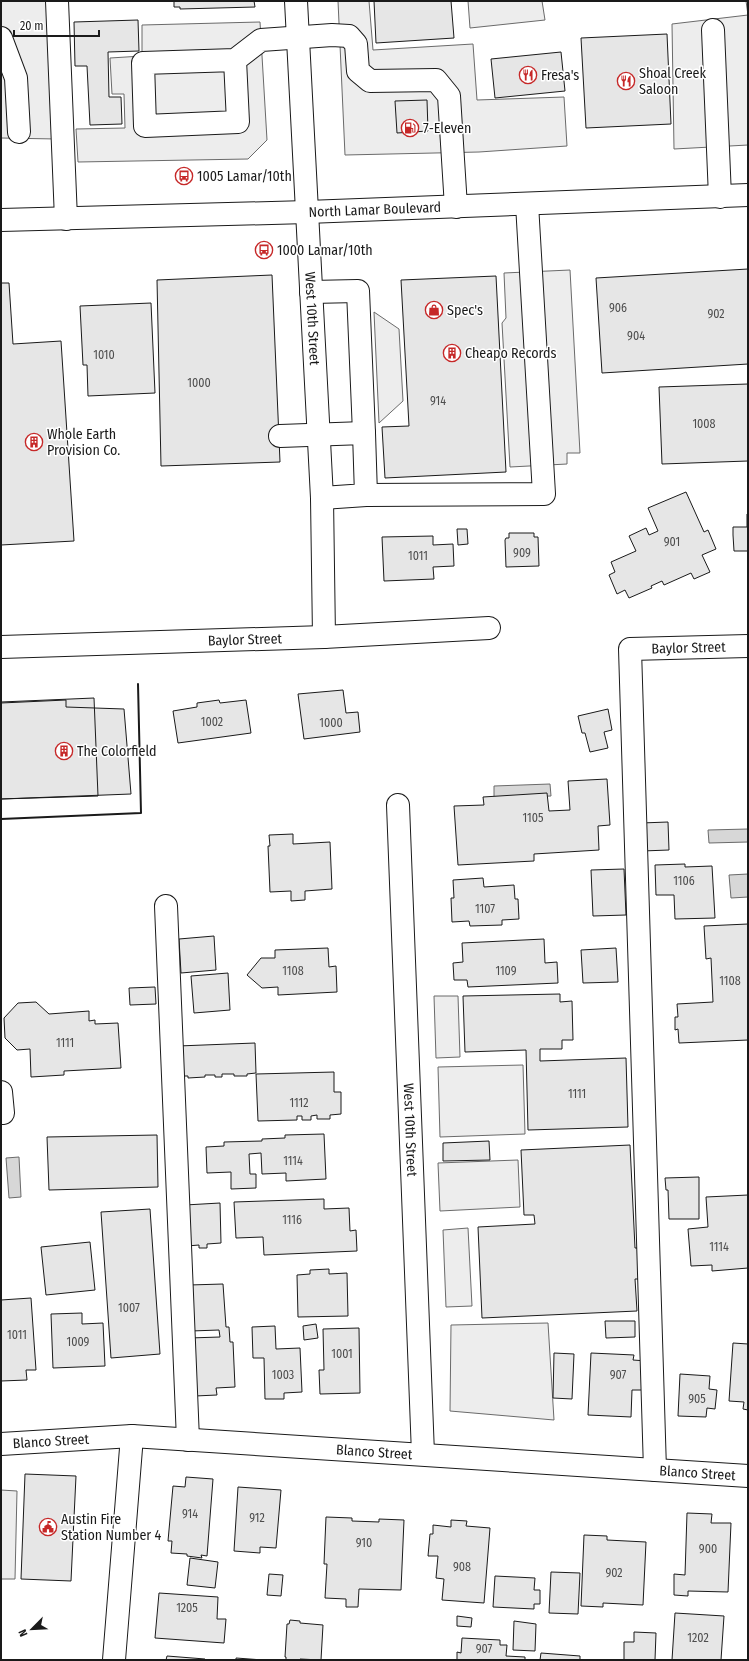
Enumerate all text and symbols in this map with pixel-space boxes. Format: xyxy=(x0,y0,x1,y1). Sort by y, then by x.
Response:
scale bar xyxy=(14,12,99,38)
text: 20 m xyxy=(20,19,44,33)
restaurant icon: Fresa's xyxy=(518,65,538,85)
place label: Shoal Creek Saloon xyxy=(639,65,706,98)
place label: Fresa's xyxy=(541,67,579,84)
restaurant icon: Shoal Creek Saloon xyxy=(616,71,636,91)
fuel station icon: 7-Eleven xyxy=(400,118,420,138)
place label: 7-Eleven xyxy=(423,120,471,137)
bus stop icon: 1005 Lamar/10th xyxy=(174,166,194,186)
place label: 1005 Lamar/10th xyxy=(197,168,292,185)
street label: North Lamar Boulevard xyxy=(308,199,441,221)
bus stop icon: 1000 Lamar/10th xyxy=(254,240,274,260)
place label: 1000 Lamar/10th xyxy=(277,242,373,259)
street label: West 10th Street xyxy=(301,271,323,366)
shop icon: Spec's xyxy=(424,300,444,320)
house number: 906 xyxy=(609,301,627,315)
place label: Spec's xyxy=(447,302,483,319)
house number: 902 xyxy=(707,307,725,321)
house number: 904 xyxy=(627,329,645,343)
building icon: Cheapo Records xyxy=(442,343,462,363)
place label: Cheapo Records xyxy=(465,345,557,362)
house number: 1010 xyxy=(93,348,115,362)
house number: 1000 xyxy=(187,376,211,390)
house number: 914 xyxy=(430,394,446,408)
house number: 1008 xyxy=(692,417,716,431)
place label: Whole Earth Provision Co. xyxy=(47,426,120,459)
building icon: Whole Earth Provision Co. xyxy=(24,432,44,452)
house number: 901 xyxy=(664,535,680,549)
house number: 909 xyxy=(513,546,531,560)
house number: 1011 xyxy=(408,549,428,563)
street label: Baylor Street xyxy=(208,630,283,650)
street label: Baylor Street xyxy=(651,639,726,657)
house number: 1002 xyxy=(201,715,223,729)
house number: 1000 xyxy=(319,716,343,730)
building icon: The Colorfield xyxy=(54,741,74,761)
place label: The Colorfield xyxy=(77,743,157,760)
house number: 1105 xyxy=(523,811,544,825)
house number: 1106 xyxy=(673,874,695,888)
house number: 1107 xyxy=(475,902,495,916)
house number: 1108 xyxy=(282,964,304,978)
house number: 1109 xyxy=(495,964,517,978)
house number: 1108 xyxy=(719,974,741,988)
house number: 1111 xyxy=(56,1036,74,1050)
street label: West 10th Street xyxy=(400,1083,420,1177)
house number: 1111 xyxy=(568,1087,586,1101)
house number: 1112 xyxy=(290,1096,309,1110)
house number: 1114 xyxy=(283,1154,303,1168)
house number: 1116 xyxy=(282,1213,302,1227)
house number: 1114 xyxy=(709,1240,729,1254)
house number: 1007 xyxy=(118,1301,140,1315)
house number: 1011 xyxy=(7,1328,27,1342)
house number: 1009 xyxy=(67,1335,90,1349)
house number: 1001 xyxy=(331,1347,353,1361)
house number: 1003 xyxy=(272,1368,294,1382)
house number: 907 xyxy=(610,1368,627,1382)
house number: 905 xyxy=(688,1392,706,1406)
street label: Blanco Street xyxy=(12,1431,90,1452)
street label: Blanco Street xyxy=(336,1441,413,1463)
street label: Blanco Street xyxy=(659,1462,737,1484)
house number: 914 xyxy=(182,1507,198,1521)
place label: Austin Fire Station Number 4 xyxy=(61,1511,162,1544)
house number: 912 xyxy=(249,1511,265,1525)
public building icon: Austin Fire Station Number 4 xyxy=(38,1517,58,1537)
house number: 910 xyxy=(356,1536,372,1550)
house number: 900 xyxy=(699,1542,717,1556)
house number: 908 xyxy=(453,1560,471,1574)
house number: 902 xyxy=(605,1566,623,1580)
house number: 1205 xyxy=(176,1601,198,1615)
north arrow xyxy=(12,1609,52,1649)
text: N xyxy=(16,1627,31,1639)
house number: 1202 xyxy=(687,1631,709,1645)
house number: 907 xyxy=(476,1642,493,1656)

